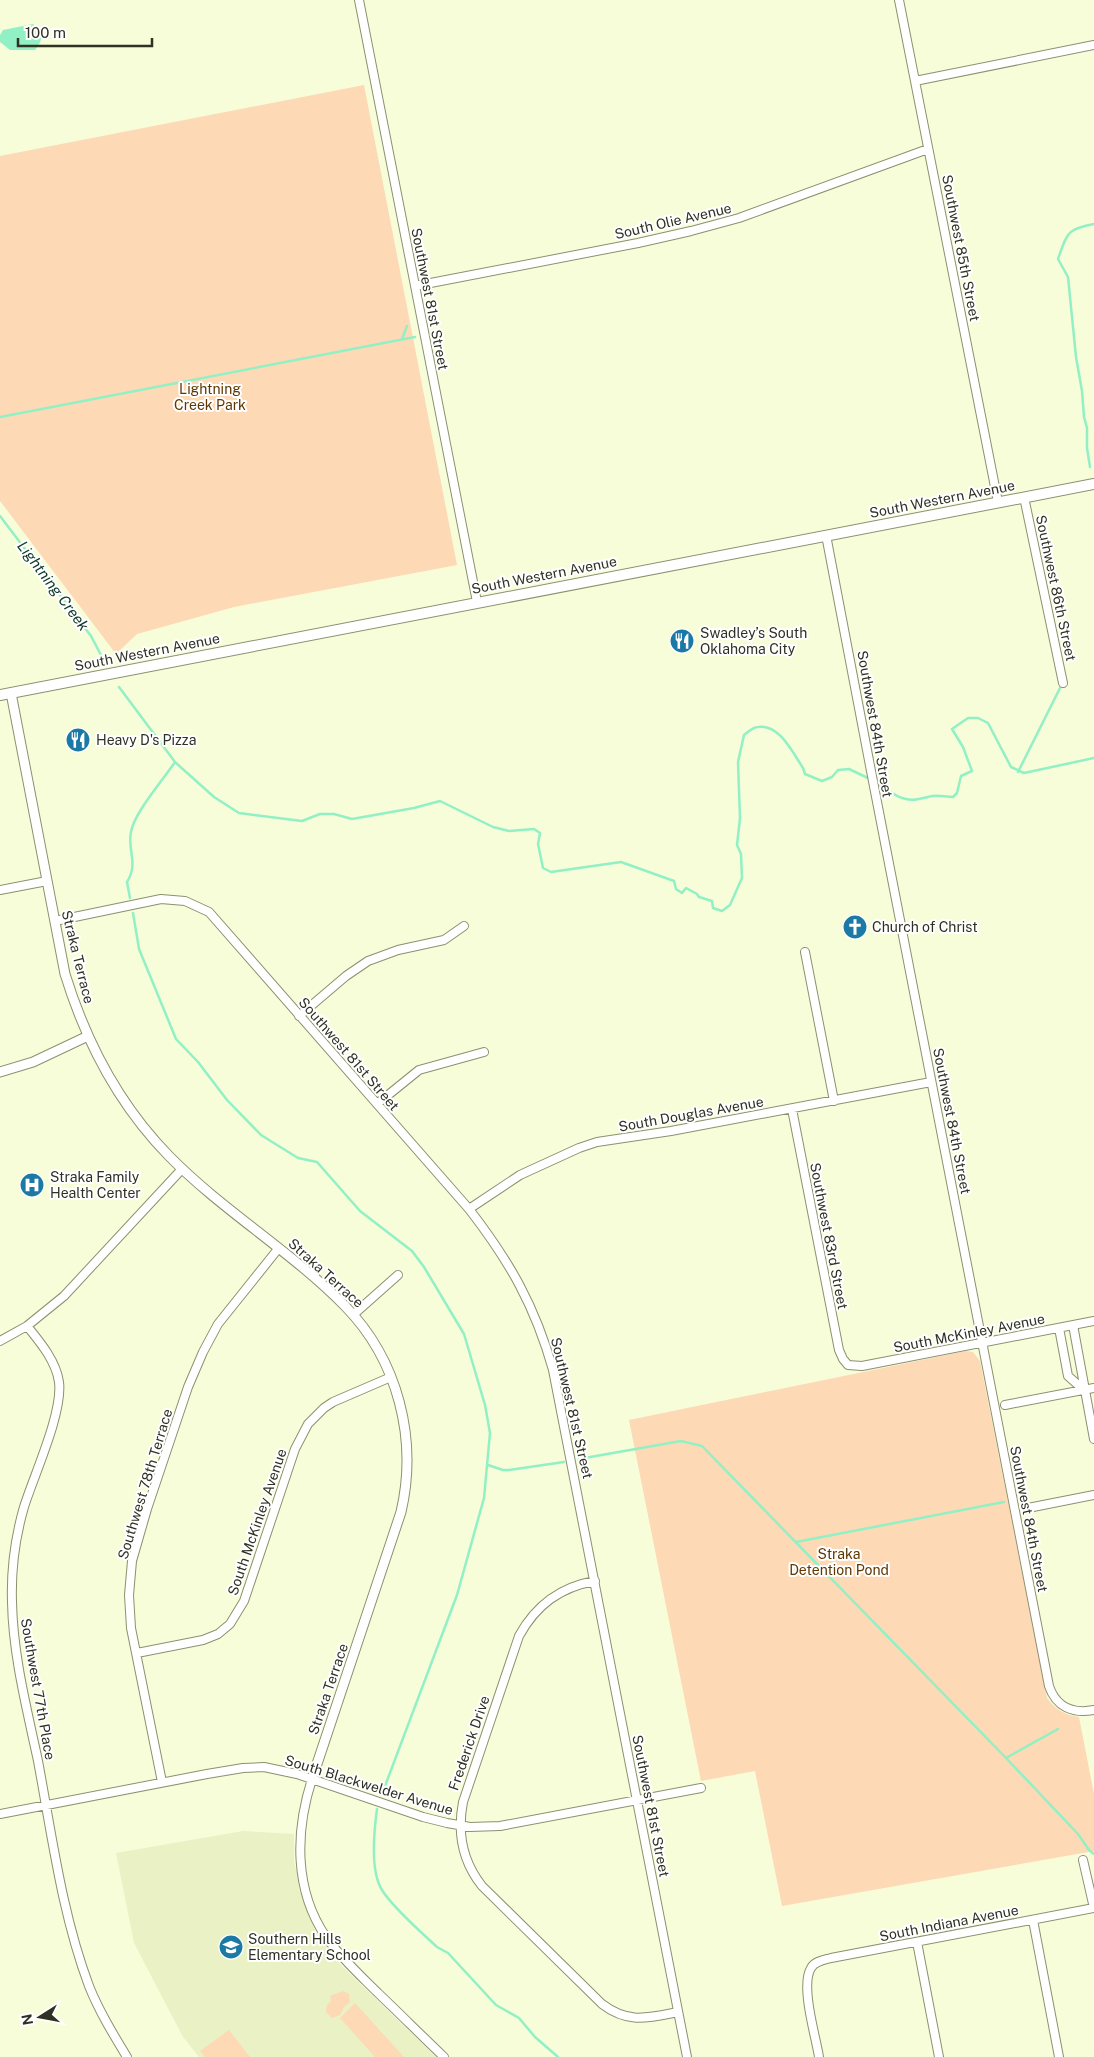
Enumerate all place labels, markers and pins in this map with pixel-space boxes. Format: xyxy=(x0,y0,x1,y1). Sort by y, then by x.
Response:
place label: Swadley’s South Oklahoma City xyxy=(700,625,807,657)
restaurant icon: Swadley’s South Oklahoma City xyxy=(669,628,695,654)
restaurant icon: Heavy D's Pizza xyxy=(65,727,91,753)
place label: Heavy D's Pizza xyxy=(96,732,196,748)
church icon: Church of Christ xyxy=(842,914,868,940)
place label: Church of Christ xyxy=(872,919,978,935)
place label: Straka Family Health Center xyxy=(50,1169,141,1201)
hospital icon: Straka Family Health Center xyxy=(19,1172,45,1198)
place label: Southern Hills Elementary School xyxy=(248,1931,371,1963)
school or university icon: Southern Hills Elementary School xyxy=(218,1934,244,1960)

